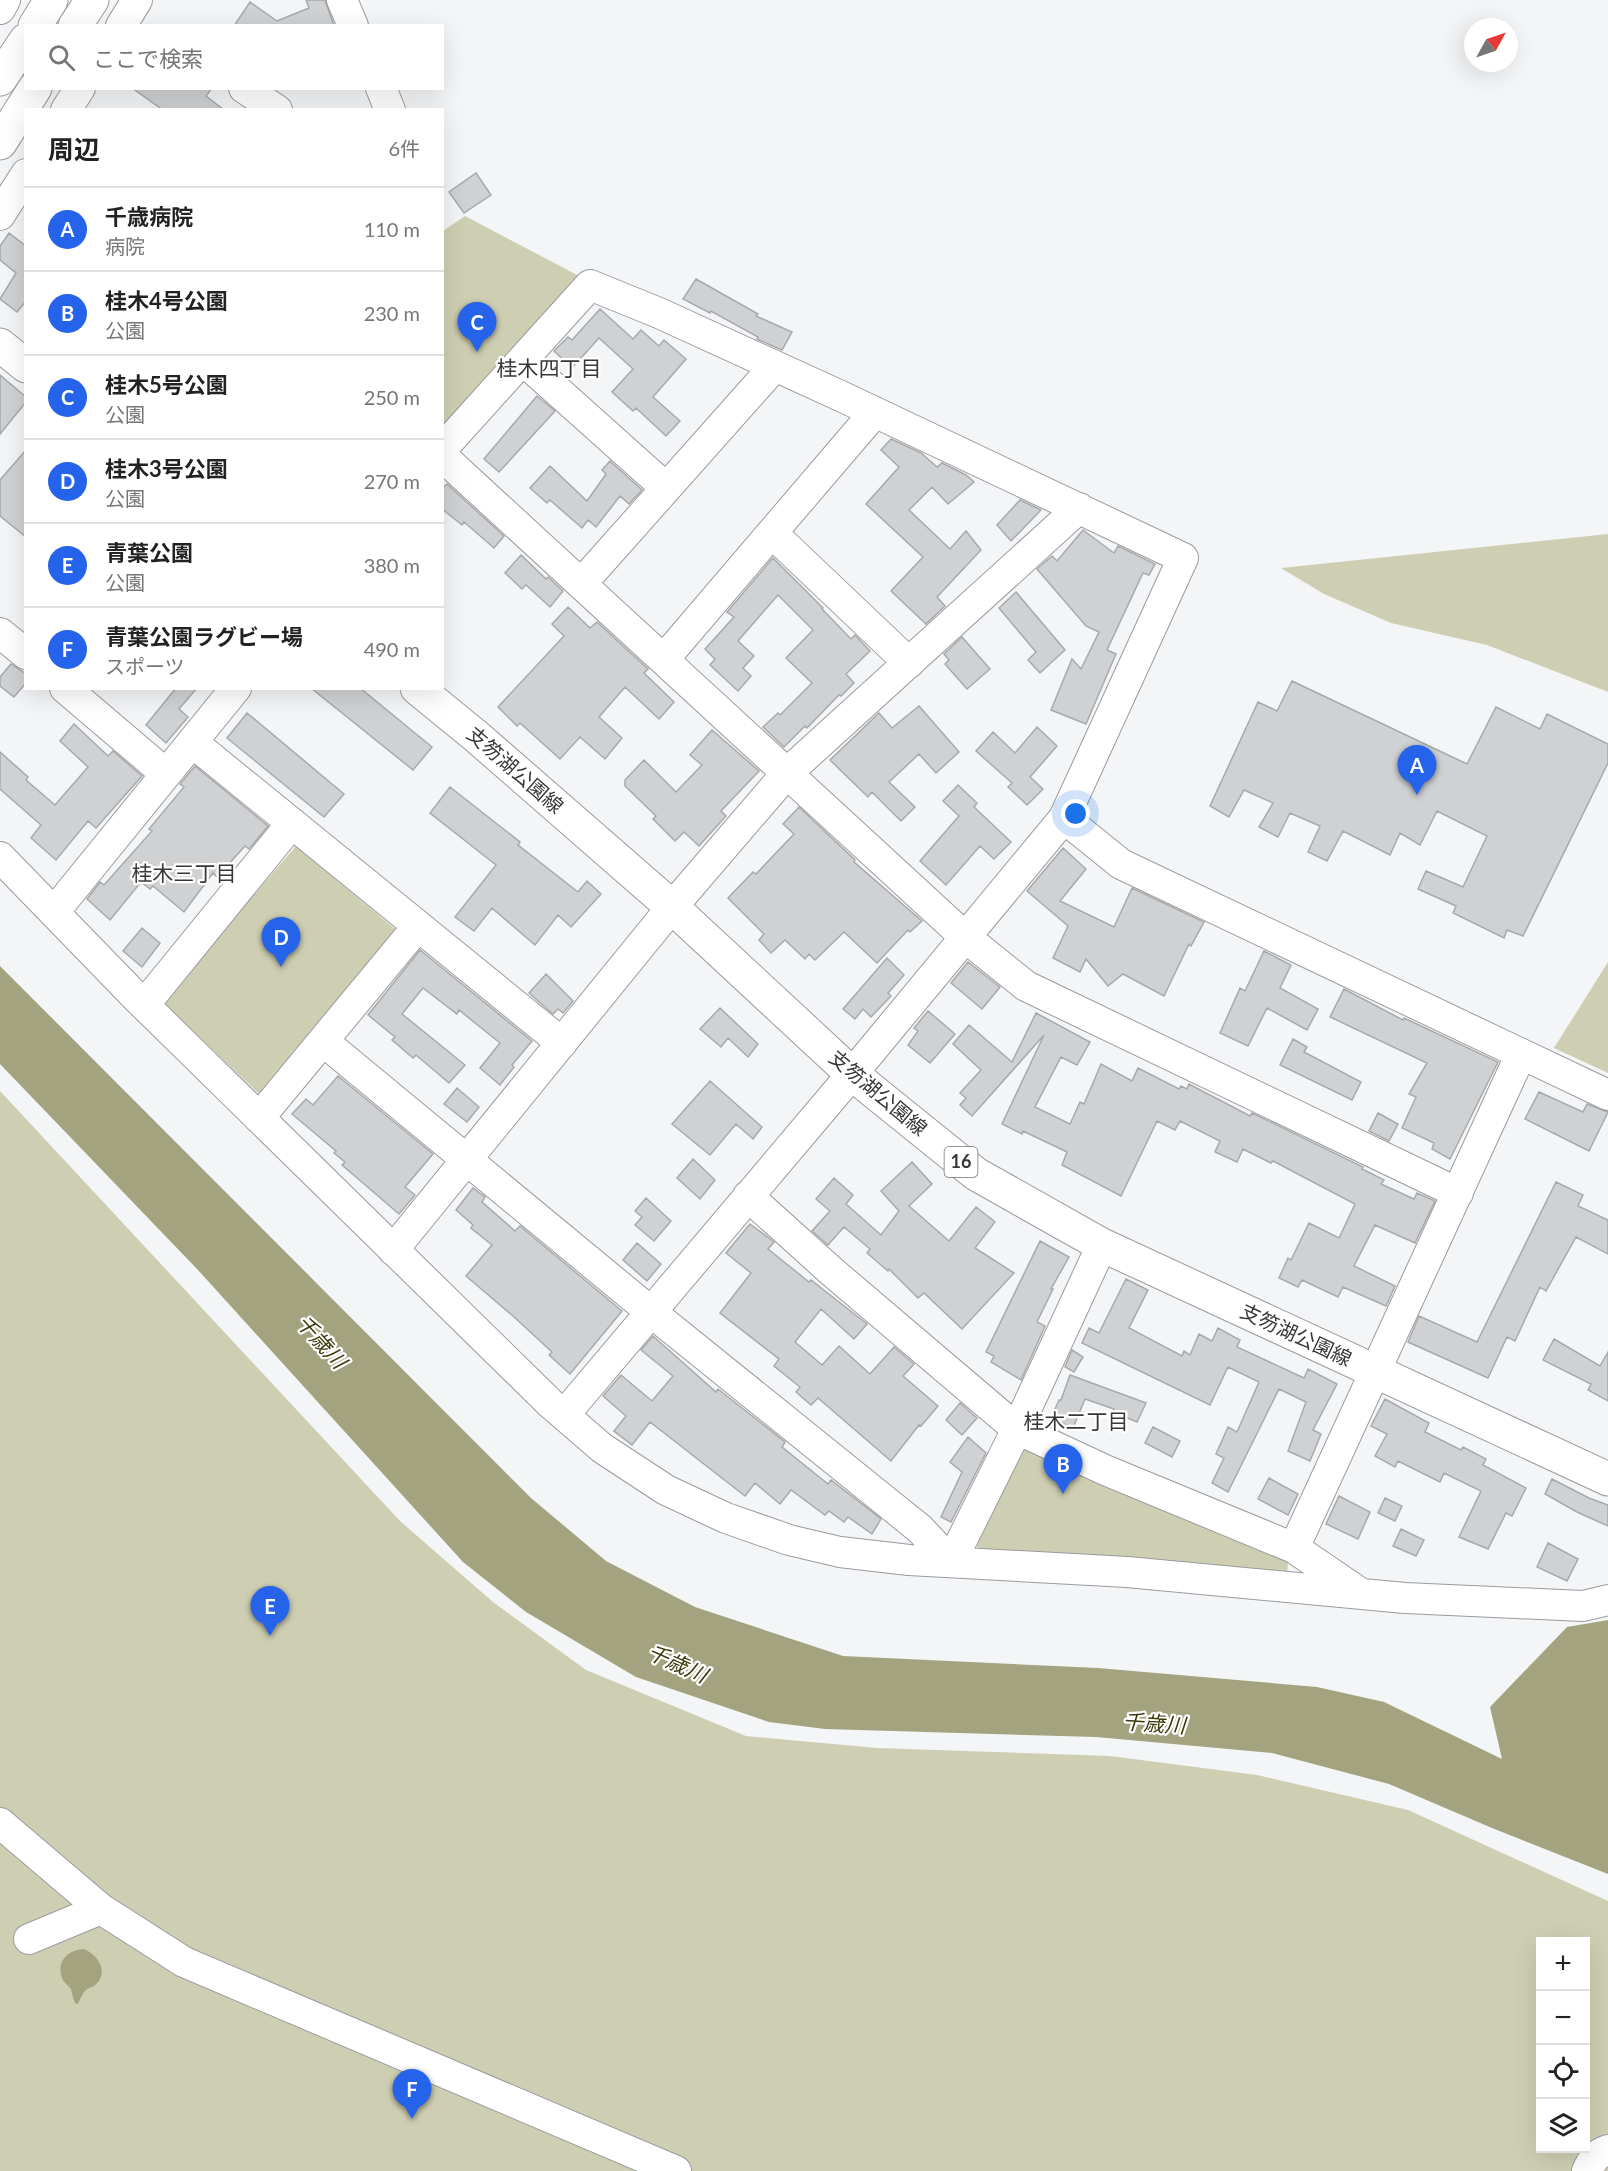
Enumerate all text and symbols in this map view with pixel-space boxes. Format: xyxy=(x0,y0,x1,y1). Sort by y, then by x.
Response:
north arrow xyxy=(1464,18,1518,72)
search box xyxy=(24,24,444,90)
icon: search xyxy=(45,41,78,74)
text: ここで検索 xyxy=(93,45,203,72)
text: 周辺 xyxy=(48,133,100,165)
text: 6件 xyxy=(388,136,420,160)
text: 千歳病院 xyxy=(105,203,193,230)
text: A xyxy=(61,217,74,241)
text: 110 m xyxy=(364,217,420,241)
text: 病院 xyxy=(105,234,145,258)
text: 桂木4号公園 xyxy=(105,287,228,314)
text: B xyxy=(61,301,74,325)
text: 230 m xyxy=(364,301,420,325)
pin: C xyxy=(458,302,496,352)
text: 公園 xyxy=(105,318,145,342)
district label: 桂木四丁目 xyxy=(497,355,602,380)
text: 桂木5号公園 xyxy=(105,371,228,398)
text: C xyxy=(61,385,74,409)
text: 250 m xyxy=(364,385,420,409)
text: 公園 xyxy=(105,402,145,426)
text: 桂木3号公園 xyxy=(105,455,228,482)
text: D xyxy=(60,469,75,493)
text: 270 m xyxy=(364,469,420,493)
text: 公園 xyxy=(105,486,145,510)
text: 青葉公園 xyxy=(105,539,193,566)
text: E xyxy=(62,553,73,577)
text: 380 m xyxy=(364,553,420,577)
text: 公園 xyxy=(105,570,145,594)
text: 青葉公園ラグビー場 xyxy=(105,623,303,650)
text: F xyxy=(62,637,73,661)
text: 490 m xyxy=(364,637,420,661)
text: スポーツ xyxy=(105,654,185,678)
street label: 支笏湖公園線 xyxy=(463,721,569,818)
pin: A xyxy=(1398,746,1436,795)
your location xyxy=(1061,799,1090,828)
district label: 桂木三丁目 xyxy=(132,860,237,885)
pin: D xyxy=(262,918,300,967)
street label: 支笏湖公園線 xyxy=(825,1044,932,1140)
road number: 16 xyxy=(944,1147,978,1177)
street label: 支笏湖公園線 xyxy=(1237,1298,1356,1370)
water label: 千歳川 xyxy=(292,1309,354,1374)
district label: 桂木二丁目 xyxy=(1024,1408,1129,1433)
pin: B xyxy=(1044,1444,1082,1494)
pin: E xyxy=(250,1586,290,1636)
water label: 千歳川 xyxy=(644,1638,713,1688)
water label: 千歳川 xyxy=(1122,1708,1188,1737)
map controls xyxy=(1536,1937,1590,2153)
button: + xyxy=(1536,1937,1590,1991)
button: − xyxy=(1536,1991,1590,2045)
button: locate xyxy=(1536,2045,1590,2099)
pin: F xyxy=(392,2070,432,2119)
button: layers xyxy=(1536,2099,1590,2153)

